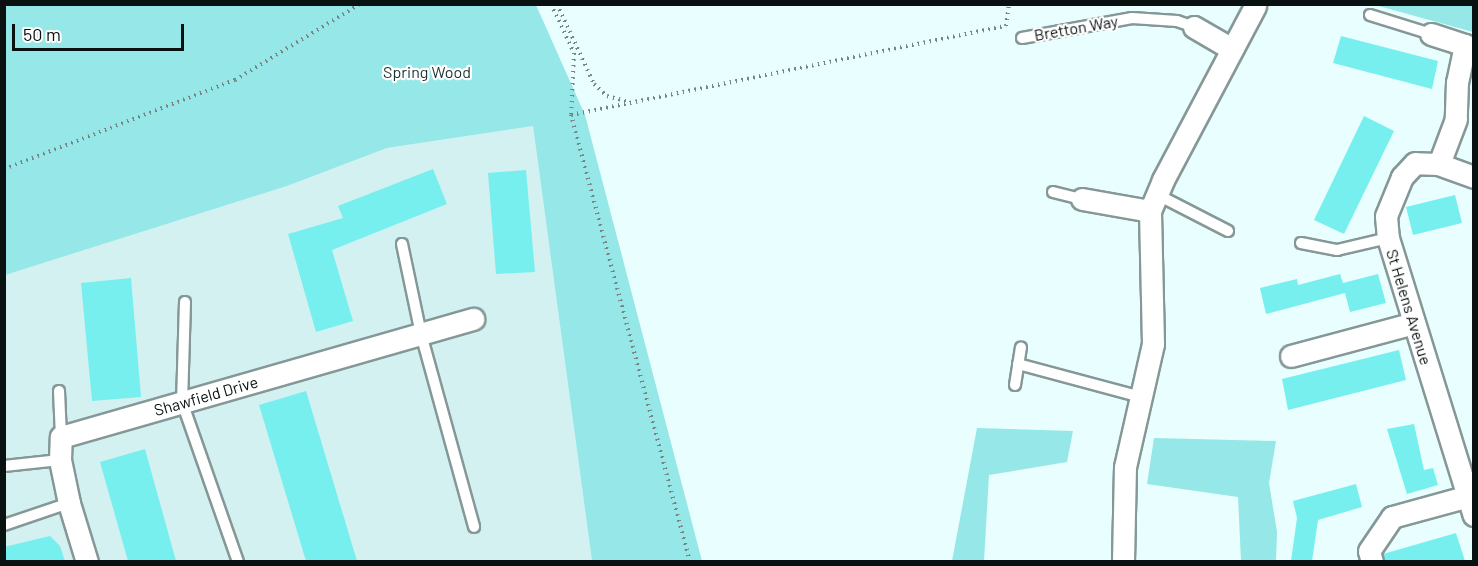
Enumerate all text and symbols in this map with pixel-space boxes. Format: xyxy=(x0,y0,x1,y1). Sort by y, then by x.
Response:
street label: Bretton Way xyxy=(1033,11,1119,45)
scale bar xyxy=(15,12,188,50)
text: 50 m xyxy=(23,23,61,45)
park label: Spring Wood xyxy=(383,62,471,82)
street label: St Helens Avenue xyxy=(1382,247,1436,367)
street label: Shawfield Drive xyxy=(152,372,260,420)

